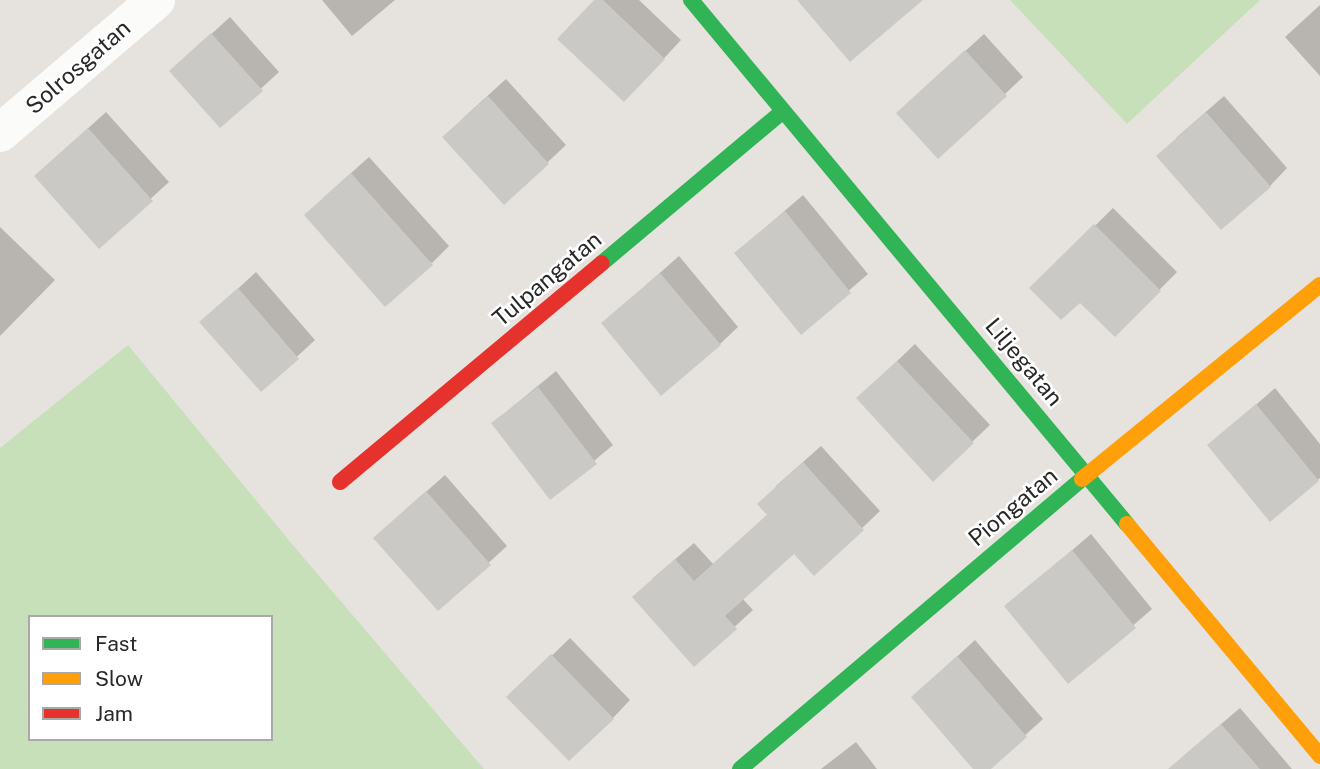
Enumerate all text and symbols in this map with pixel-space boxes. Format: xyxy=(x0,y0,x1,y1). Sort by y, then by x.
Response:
street label: Solrosgatan xyxy=(20,14,136,120)
street label: Tulpangatan xyxy=(487,226,607,332)
street label: Liljegatan xyxy=(979,312,1069,412)
street label: Piongatan xyxy=(963,462,1063,552)
legend xyxy=(28,615,273,741)
text: Fast xyxy=(95,631,137,656)
text: Slow xyxy=(95,666,143,691)
text: Jam xyxy=(95,701,133,726)

